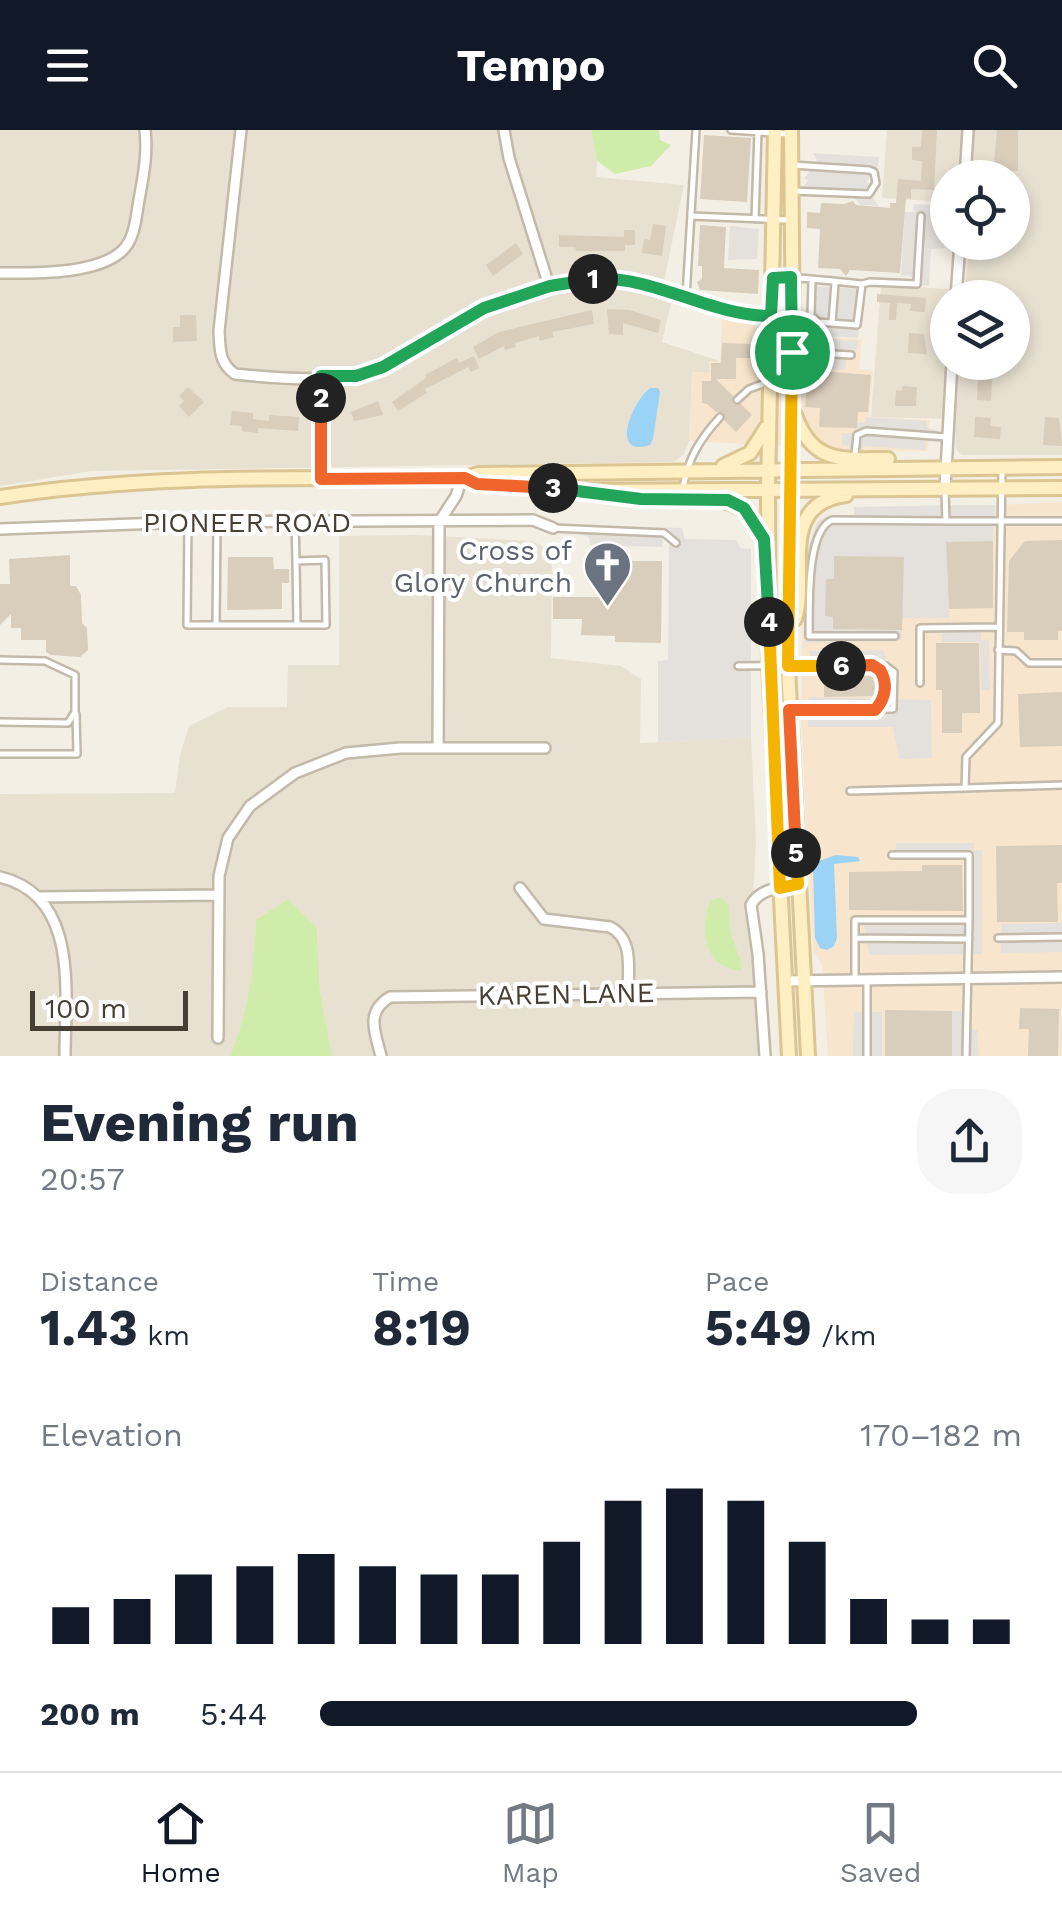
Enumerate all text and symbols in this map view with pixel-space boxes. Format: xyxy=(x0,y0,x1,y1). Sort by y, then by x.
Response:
icon: menu xyxy=(40,38,95,93)
icon: search xyxy=(967,38,1022,93)
text: Tempo xyxy=(457,39,605,92)
map controls xyxy=(930,160,1030,380)
button: locate xyxy=(930,160,1030,260)
pin: 1 xyxy=(568,254,618,304)
text: 1 xyxy=(587,262,599,295)
button: layers xyxy=(930,280,1030,380)
pin xyxy=(750,310,835,395)
icon: arrive xyxy=(765,325,820,380)
pin: 2 xyxy=(296,373,346,423)
text: 2 xyxy=(313,381,329,414)
pin: 3 xyxy=(528,463,578,513)
text: 3 xyxy=(545,471,561,504)
street label: PIONEER ROAD xyxy=(143,506,351,539)
place label: Cross of Glory Church xyxy=(394,534,572,599)
church icon: Cross of Glory Church xyxy=(581,540,633,608)
pin: 4 xyxy=(744,597,794,647)
text: 4 xyxy=(760,605,778,638)
pin: 6 xyxy=(816,641,866,691)
text: 6 xyxy=(832,649,850,682)
pin: 5 xyxy=(771,828,821,878)
text: 5 xyxy=(788,836,804,869)
street label: KAREN LANE xyxy=(477,976,655,1012)
scale bar xyxy=(30,986,188,1030)
text: 100 m xyxy=(45,992,127,1025)
button: share xyxy=(917,1089,1022,1194)
text: Evening run xyxy=(40,1090,359,1154)
text: 20:57 xyxy=(40,1160,125,1198)
text: Distance xyxy=(40,1265,159,1298)
text: Time xyxy=(372,1265,439,1298)
text: Pace xyxy=(705,1265,769,1298)
text: 1.43 xyxy=(40,1298,138,1357)
text: 8:19 xyxy=(372,1298,471,1357)
text: 5:49 xyxy=(705,1298,812,1357)
text: km xyxy=(138,1319,190,1352)
text: /km xyxy=(812,1319,876,1352)
text: Elevation xyxy=(40,1416,183,1454)
text: 170–182 m xyxy=(860,1416,1022,1454)
text: 200 m xyxy=(40,1695,140,1733)
text: 5:44 xyxy=(200,1695,267,1733)
tab: Home xyxy=(141,1796,221,1889)
tab: Map xyxy=(502,1796,559,1889)
tab: Saved xyxy=(840,1796,921,1889)

